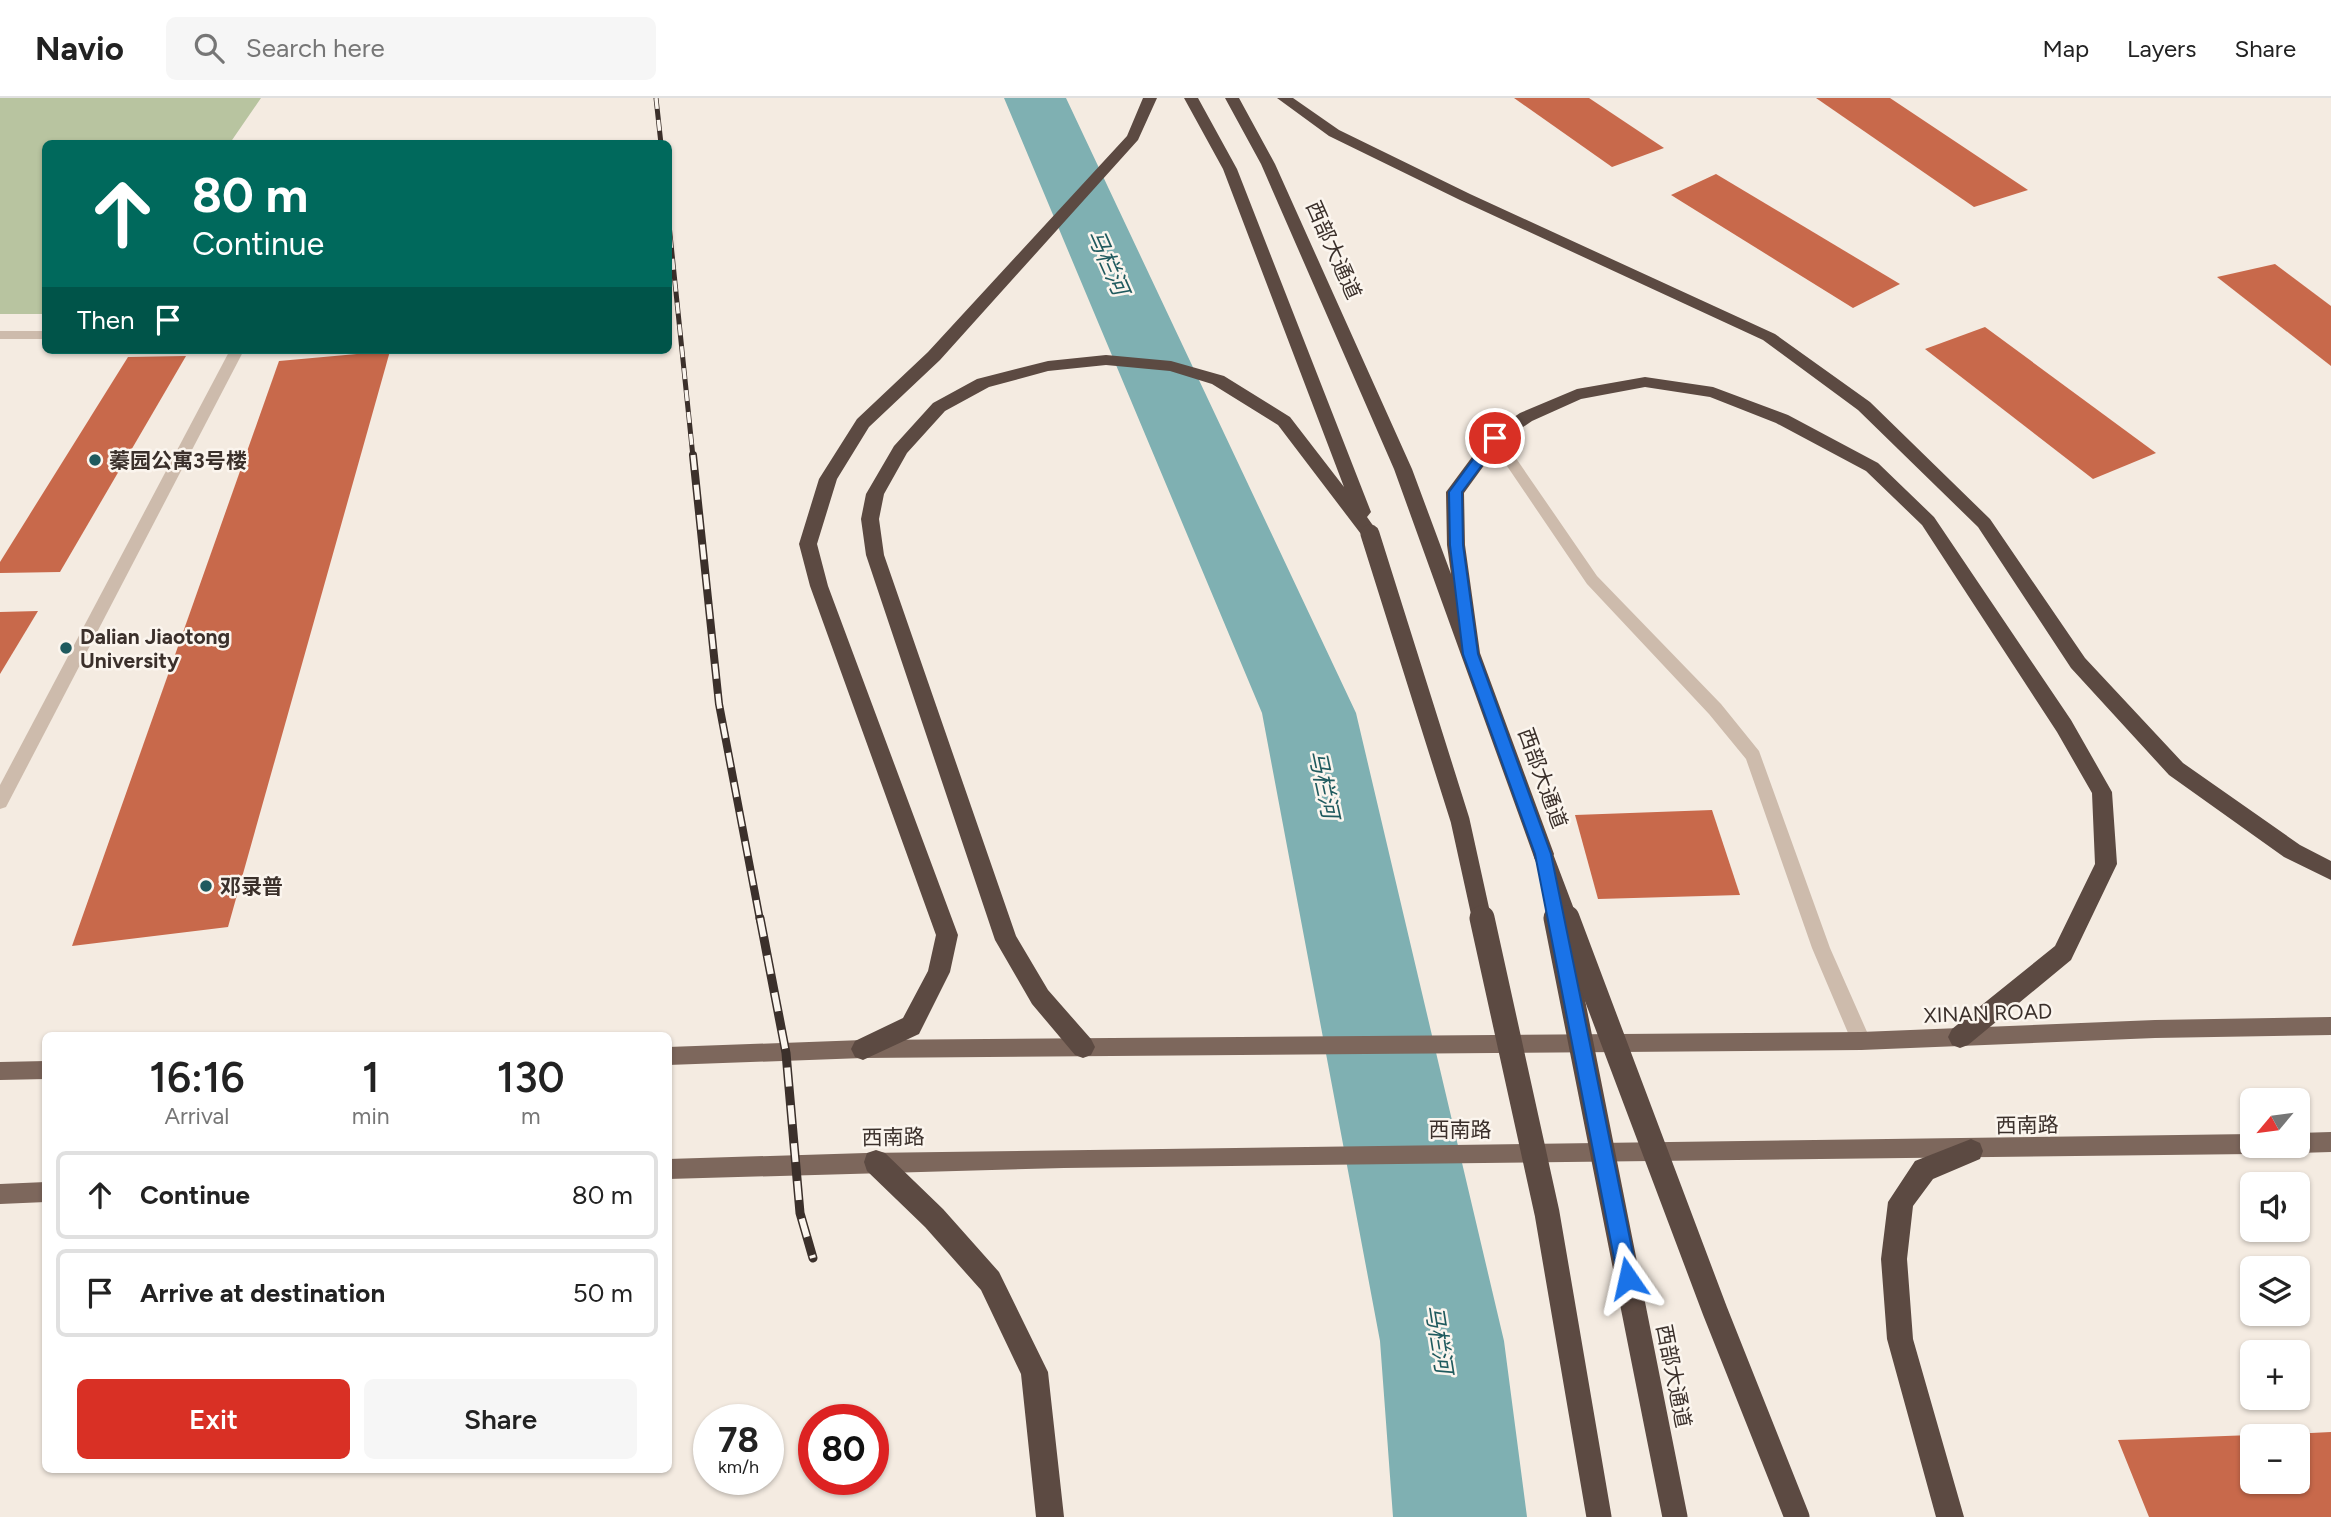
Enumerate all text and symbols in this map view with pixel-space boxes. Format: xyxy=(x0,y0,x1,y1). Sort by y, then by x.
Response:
search box xyxy=(166,17,656,80)
text: Navio xyxy=(35,29,124,68)
icon: search xyxy=(190,29,228,67)
text: Search here xyxy=(246,32,385,64)
text: Map xyxy=(2042,34,2089,63)
text: Layers xyxy=(2127,34,2196,63)
text: Share xyxy=(2234,34,2296,63)
text: 80 m xyxy=(192,165,308,224)
icon: ahead xyxy=(77,168,168,259)
street label: 西部大通道 xyxy=(1301,197,1367,303)
text: Continue xyxy=(192,225,324,263)
water label: 马栏河 xyxy=(1081,225,1136,303)
icon: arrive xyxy=(149,301,187,339)
text: Then xyxy=(77,304,135,336)
pin xyxy=(1465,408,1525,468)
icon: arrive xyxy=(1476,419,1514,457)
place label: 蓁园公寓3号楼 xyxy=(109,448,247,473)
marker: 蓁园公寓3号楼 xyxy=(87,452,103,468)
place label: Dalian Jiaotong University xyxy=(80,624,230,673)
marker: Dalian Jiaotong University xyxy=(58,640,74,656)
street label: 西部大通道 xyxy=(1513,724,1573,832)
water label: 马栏河 xyxy=(1303,747,1346,825)
place label: 邓录普 xyxy=(220,874,283,899)
marker: 邓录普 xyxy=(198,878,214,894)
street label: XINAN ROAD xyxy=(1923,998,2053,1028)
text: 16:16 xyxy=(149,1052,245,1103)
text: 1 xyxy=(362,1052,380,1103)
text: 130 xyxy=(497,1052,565,1103)
north arrow xyxy=(2240,1088,2310,1158)
map controls xyxy=(2240,1088,2310,1494)
text: Arrival xyxy=(164,1102,229,1130)
text: min xyxy=(352,1102,390,1130)
text: m xyxy=(521,1102,541,1130)
street label: 西南路 xyxy=(1995,1112,2059,1138)
street label: 西南路 xyxy=(1429,1117,1492,1142)
street label: 西南路 xyxy=(861,1124,925,1150)
button: sound xyxy=(2240,1172,2310,1242)
icon: ahead xyxy=(81,1176,119,1214)
text: Continue xyxy=(140,1179,250,1211)
text: 80 m xyxy=(572,1179,633,1211)
position arrow xyxy=(1591,1241,1665,1315)
button: layers xyxy=(2240,1256,2310,1326)
icon: arrive xyxy=(81,1274,119,1312)
text: Arrive at destination xyxy=(140,1277,385,1309)
text: 50 m xyxy=(573,1277,633,1309)
water label: 马栏河 xyxy=(1420,1303,1459,1379)
street label: 西部大通道 xyxy=(1652,1322,1696,1430)
button: + xyxy=(2240,1340,2310,1410)
button: Exit xyxy=(77,1379,350,1459)
button: Share xyxy=(364,1379,637,1459)
speed limit sign: 80 xyxy=(798,1404,889,1495)
text: 78 xyxy=(718,1419,759,1461)
button: − xyxy=(2240,1424,2310,1494)
text: km/h xyxy=(718,1456,759,1478)

